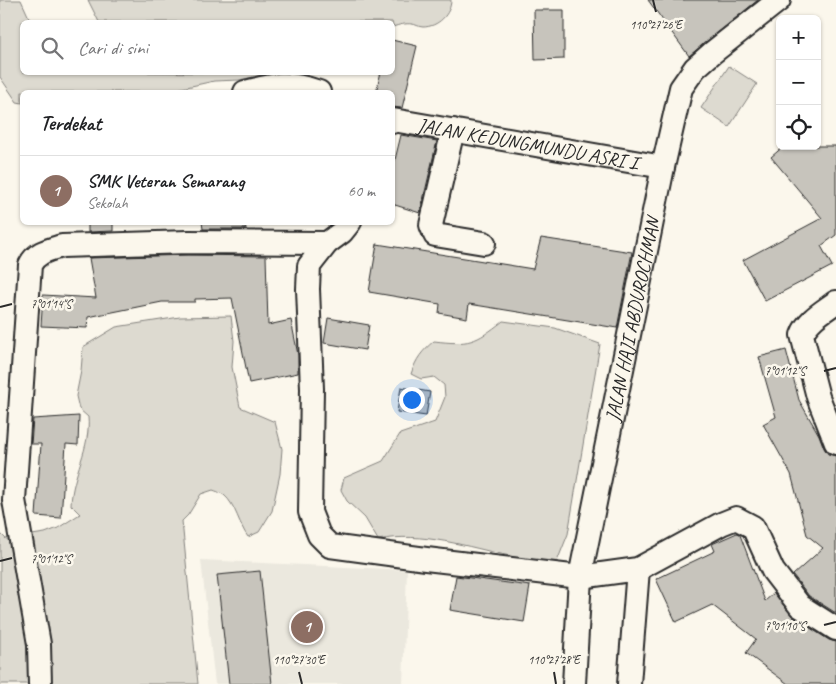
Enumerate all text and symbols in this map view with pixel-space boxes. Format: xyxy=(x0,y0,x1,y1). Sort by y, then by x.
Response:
map controls xyxy=(776,15,821,150)
button: + xyxy=(776,15,821,60)
text: 110°27'26"E xyxy=(630,17,684,33)
search box xyxy=(20,20,395,75)
icon: search xyxy=(38,34,66,62)
text: Cari di sini xyxy=(78,36,148,60)
button: − xyxy=(776,60,821,105)
button: locate xyxy=(776,105,821,150)
text: Terdekat xyxy=(40,110,101,136)
street label: JALAN KEDUNGMUNDU ASRI I xyxy=(414,112,644,176)
text: SMK Veteran Semarang xyxy=(87,169,244,193)
text: 1 xyxy=(52,181,60,201)
text: 60 m xyxy=(348,181,375,201)
text: Sekolah xyxy=(87,193,128,213)
street label: JALAN HAJI ABDUROCHMAN xyxy=(600,213,666,425)
text: 7°01'14"S xyxy=(31,296,73,312)
text: 7°01'12"S xyxy=(765,363,807,379)
your location xyxy=(399,387,425,413)
text: 7°01'12"S xyxy=(31,551,73,567)
pin: 1 xyxy=(291,608,323,646)
text: 7°01'10"S xyxy=(765,618,807,634)
text: 110°27'30"E xyxy=(273,652,327,668)
text: 110°27'28"E xyxy=(528,652,582,668)

